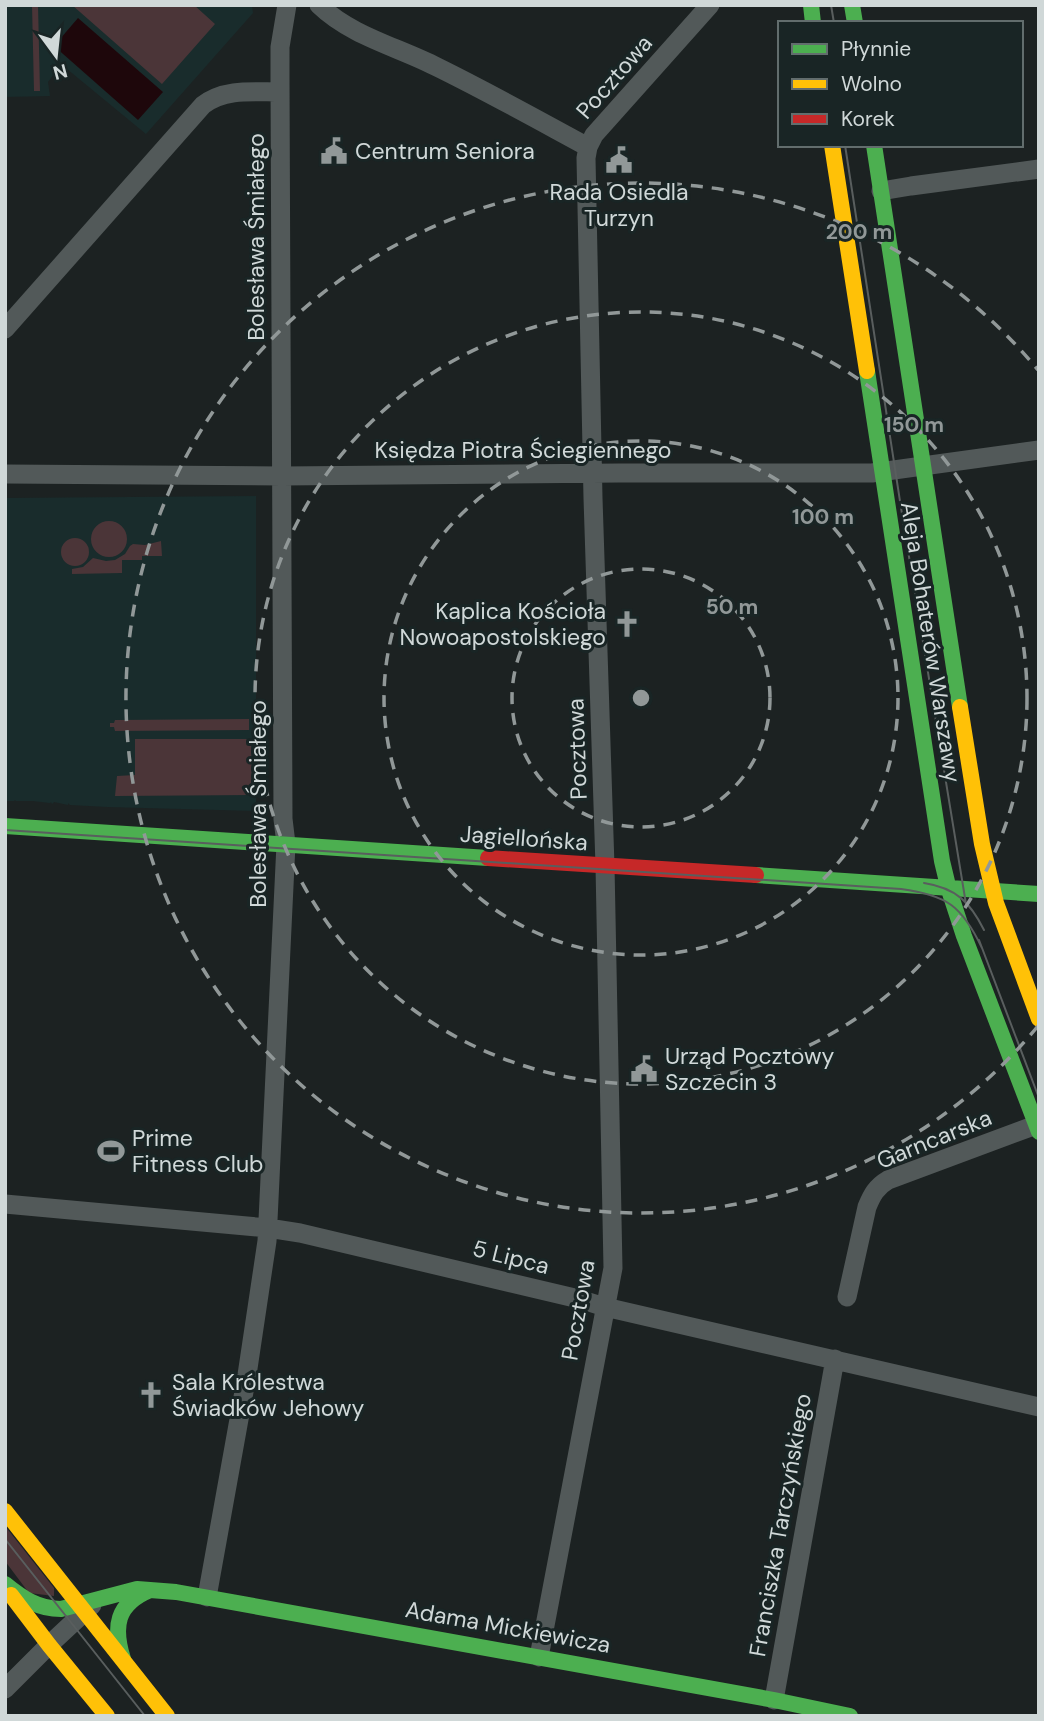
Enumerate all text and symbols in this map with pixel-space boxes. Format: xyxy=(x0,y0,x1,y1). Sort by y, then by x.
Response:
north arrow xyxy=(21,21,91,91)
legend xyxy=(778,21,1023,147)
street label: Pocztowa xyxy=(569,29,659,125)
text: Płynnie xyxy=(841,35,911,63)
text: N xyxy=(50,58,70,86)
text: Wolno xyxy=(841,70,902,98)
text: Korek xyxy=(841,105,895,133)
street label: Bolesława Śmiałego xyxy=(241,133,271,341)
public building icon: Centrum Seniora xyxy=(319,136,349,166)
place label: Centrum Seniora xyxy=(355,136,535,166)
public building icon: Rada Osiedla Turzyn xyxy=(604,145,634,175)
place label: Rada Osiedla Turzyn xyxy=(550,177,688,233)
text: 200 m xyxy=(826,218,892,246)
text: 150 m xyxy=(884,411,944,439)
street label: Księdza Piotra Ściegiennego xyxy=(375,435,671,465)
street label: Aleja Bohaterów Warszawy xyxy=(894,499,968,785)
text: 100 m xyxy=(792,503,854,531)
text: 50 m xyxy=(706,593,758,621)
place label: Kaplica Kościoła Nowoapostolskiego xyxy=(399,596,606,652)
church icon: Kaplica Kościoła Nowoapostolskiego xyxy=(612,609,642,639)
centre of rings xyxy=(629,686,653,710)
street label: Pocztowa xyxy=(560,698,594,800)
street label: Bolesława Śmiałego xyxy=(243,700,273,908)
street label: Jagiellońska xyxy=(459,819,589,857)
place label: Urząd Pocztowy Szczecin 3 xyxy=(665,1041,835,1097)
public building icon: Urząd Pocztowy Szczecin 3 xyxy=(629,1054,659,1084)
street label: Garncarska xyxy=(872,1102,996,1176)
place label: Prime Fitness Club xyxy=(132,1123,264,1179)
sports icon: Prime Fitness Club xyxy=(96,1136,126,1166)
street label: 5 Lipca xyxy=(470,1233,552,1281)
street label: Pocztowa xyxy=(554,1257,602,1363)
place label: Sala Królestwa Świadków Jehowy xyxy=(172,1367,365,1423)
church icon: Sala Królestwa Świadków Jehowy xyxy=(136,1380,166,1410)
street label: Franciszka Tarczyńskiego xyxy=(742,1391,818,1659)
street label: Adama Mickiewicza xyxy=(403,1594,613,1660)

